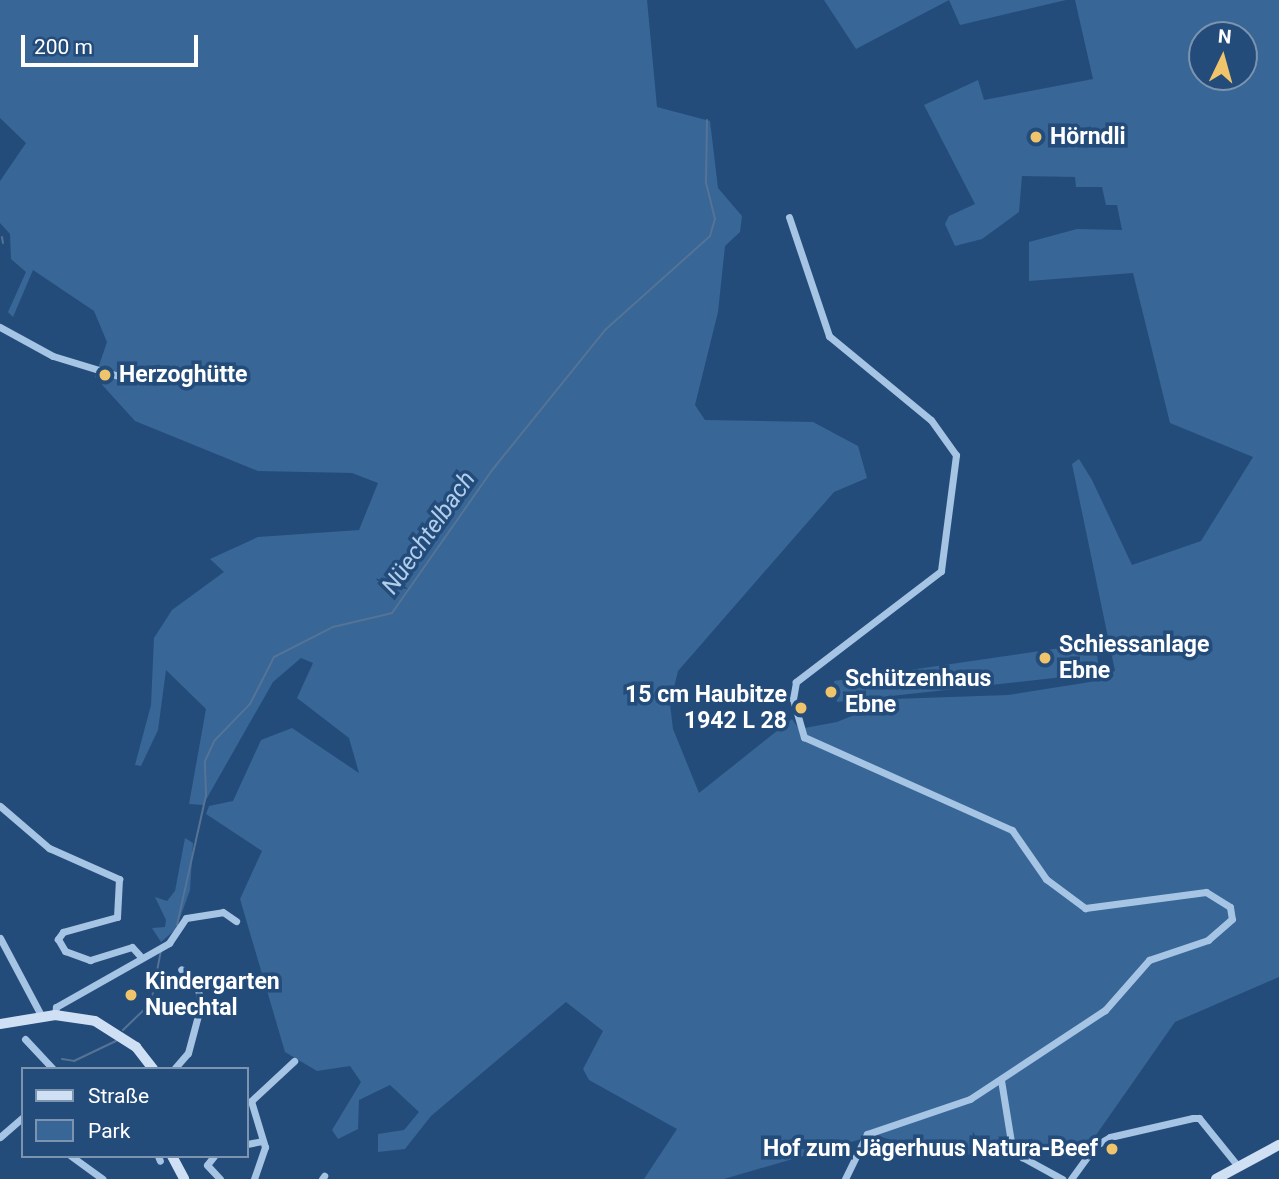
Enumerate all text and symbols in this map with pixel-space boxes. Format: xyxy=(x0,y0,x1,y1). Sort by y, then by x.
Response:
scale bar xyxy=(24,21,201,65)
north arrow xyxy=(1188,21,1258,91)
text: N xyxy=(1217,25,1232,49)
text: 200 m xyxy=(34,35,93,59)
place label: Hörndli xyxy=(1050,123,1126,151)
marker: Hörndli xyxy=(1028,129,1044,145)
place label: Herzoghütte xyxy=(119,361,247,389)
marker: Herzoghütte xyxy=(97,367,113,383)
water label: Nüechtelbach xyxy=(376,466,482,600)
place label: Schiessanlage Ebne xyxy=(1059,631,1209,685)
marker: Schiessanlage Ebne xyxy=(1037,650,1053,666)
place label: Schützenhaus Ebne xyxy=(845,665,991,719)
place label: 15 cm Haubitze 1942 L 28 xyxy=(625,681,787,735)
marker: Schützenhaus Ebne xyxy=(823,684,839,700)
marker: 15 cm Haubitze 1942 L 28 xyxy=(793,700,809,716)
place label: Kindergarten Nuechtal xyxy=(145,968,280,1022)
marker: Kindergarten Nuechtal xyxy=(123,987,139,1003)
legend xyxy=(21,1067,248,1158)
text: Straße xyxy=(88,1084,149,1108)
text: Park xyxy=(88,1119,130,1143)
place label: Hof zum Jägerhuus Natura-Beef xyxy=(763,1135,1098,1163)
marker: Hof zum Jägerhuus Natura-Beef xyxy=(1104,1141,1120,1157)

